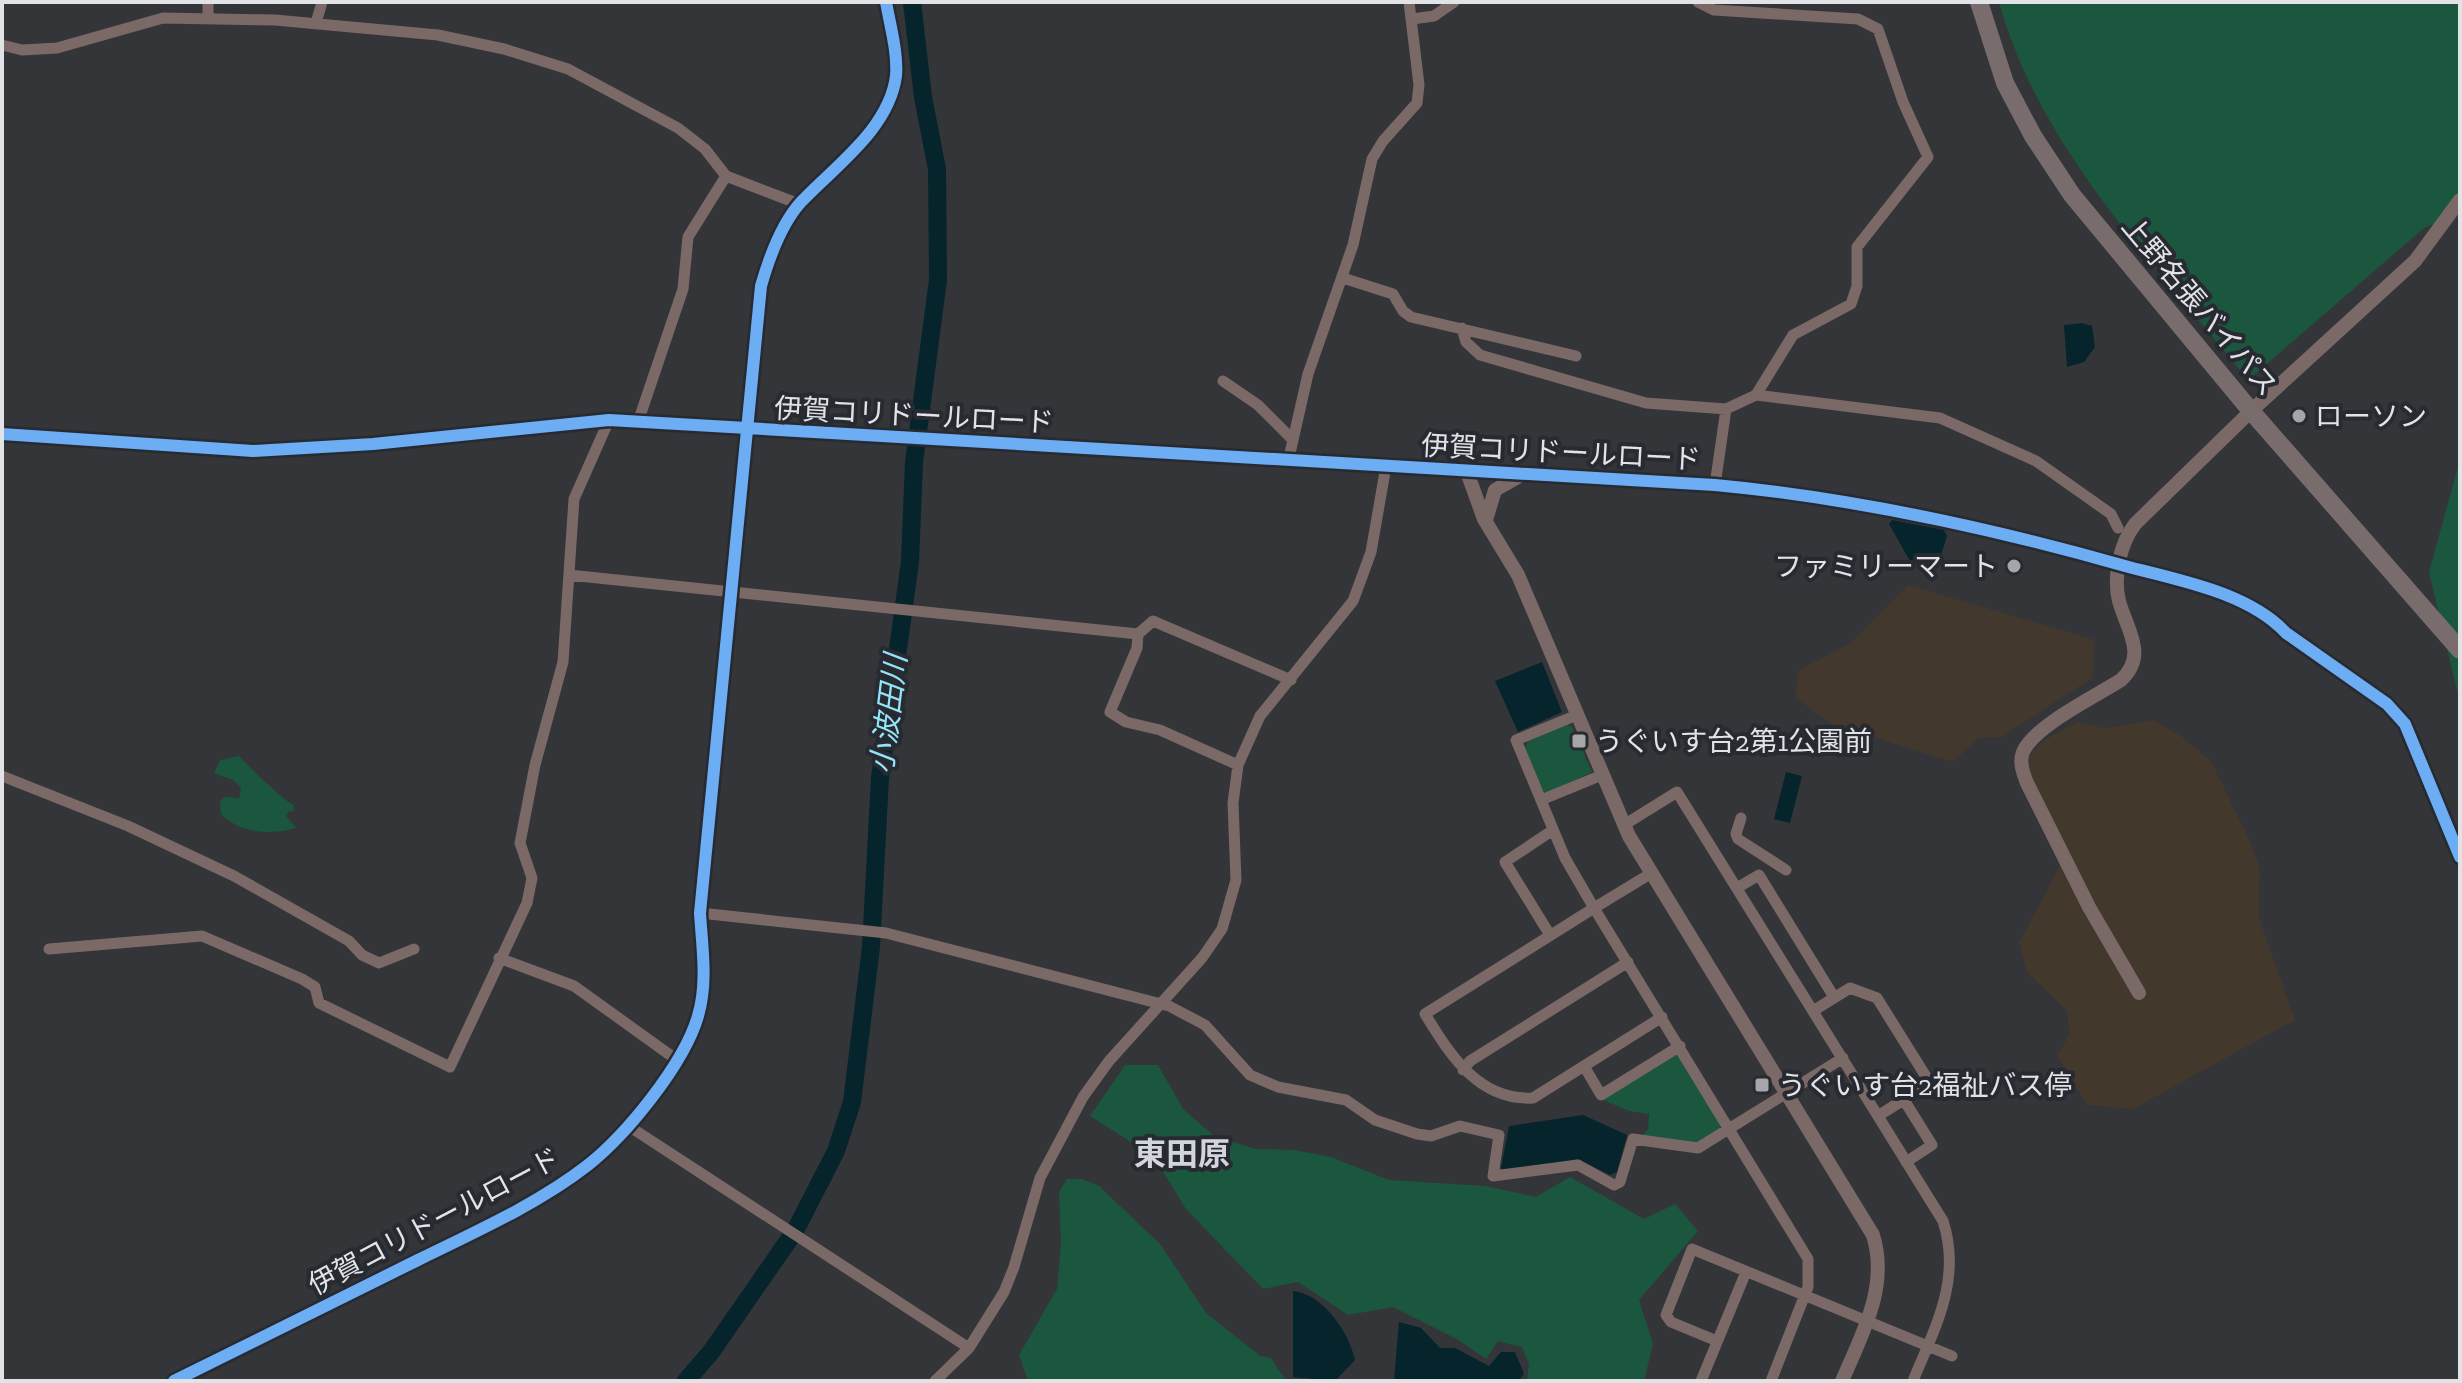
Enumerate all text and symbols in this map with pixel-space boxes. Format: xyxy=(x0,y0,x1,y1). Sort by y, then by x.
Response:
street label: 上野名張バイパス xyxy=(2115,210,2284,403)
street label: 伊賀コリドールロード xyxy=(773,392,1055,439)
place label: ローソン xyxy=(2315,400,2427,433)
marker: ローソン xyxy=(2290,407,2308,425)
street label: 伊賀コリドールロード xyxy=(1420,429,1702,476)
place label: ファミリーマート xyxy=(1774,550,1998,583)
marker: ファミリーマート xyxy=(2005,557,2023,575)
water label: 小波田川 xyxy=(864,649,915,776)
place label: うぐいす台2第1公園前 xyxy=(1595,725,1872,758)
marker: うぐいす台2第1公園前 xyxy=(1570,732,1588,750)
place label: うぐいす台2福祉バス停 xyxy=(1778,1069,2072,1102)
marker: うぐいす台2福祉バス停 xyxy=(1753,1076,1771,1094)
district label: 東田原 xyxy=(1134,1135,1230,1173)
street label: 伊賀コリドールロード xyxy=(303,1141,566,1302)

